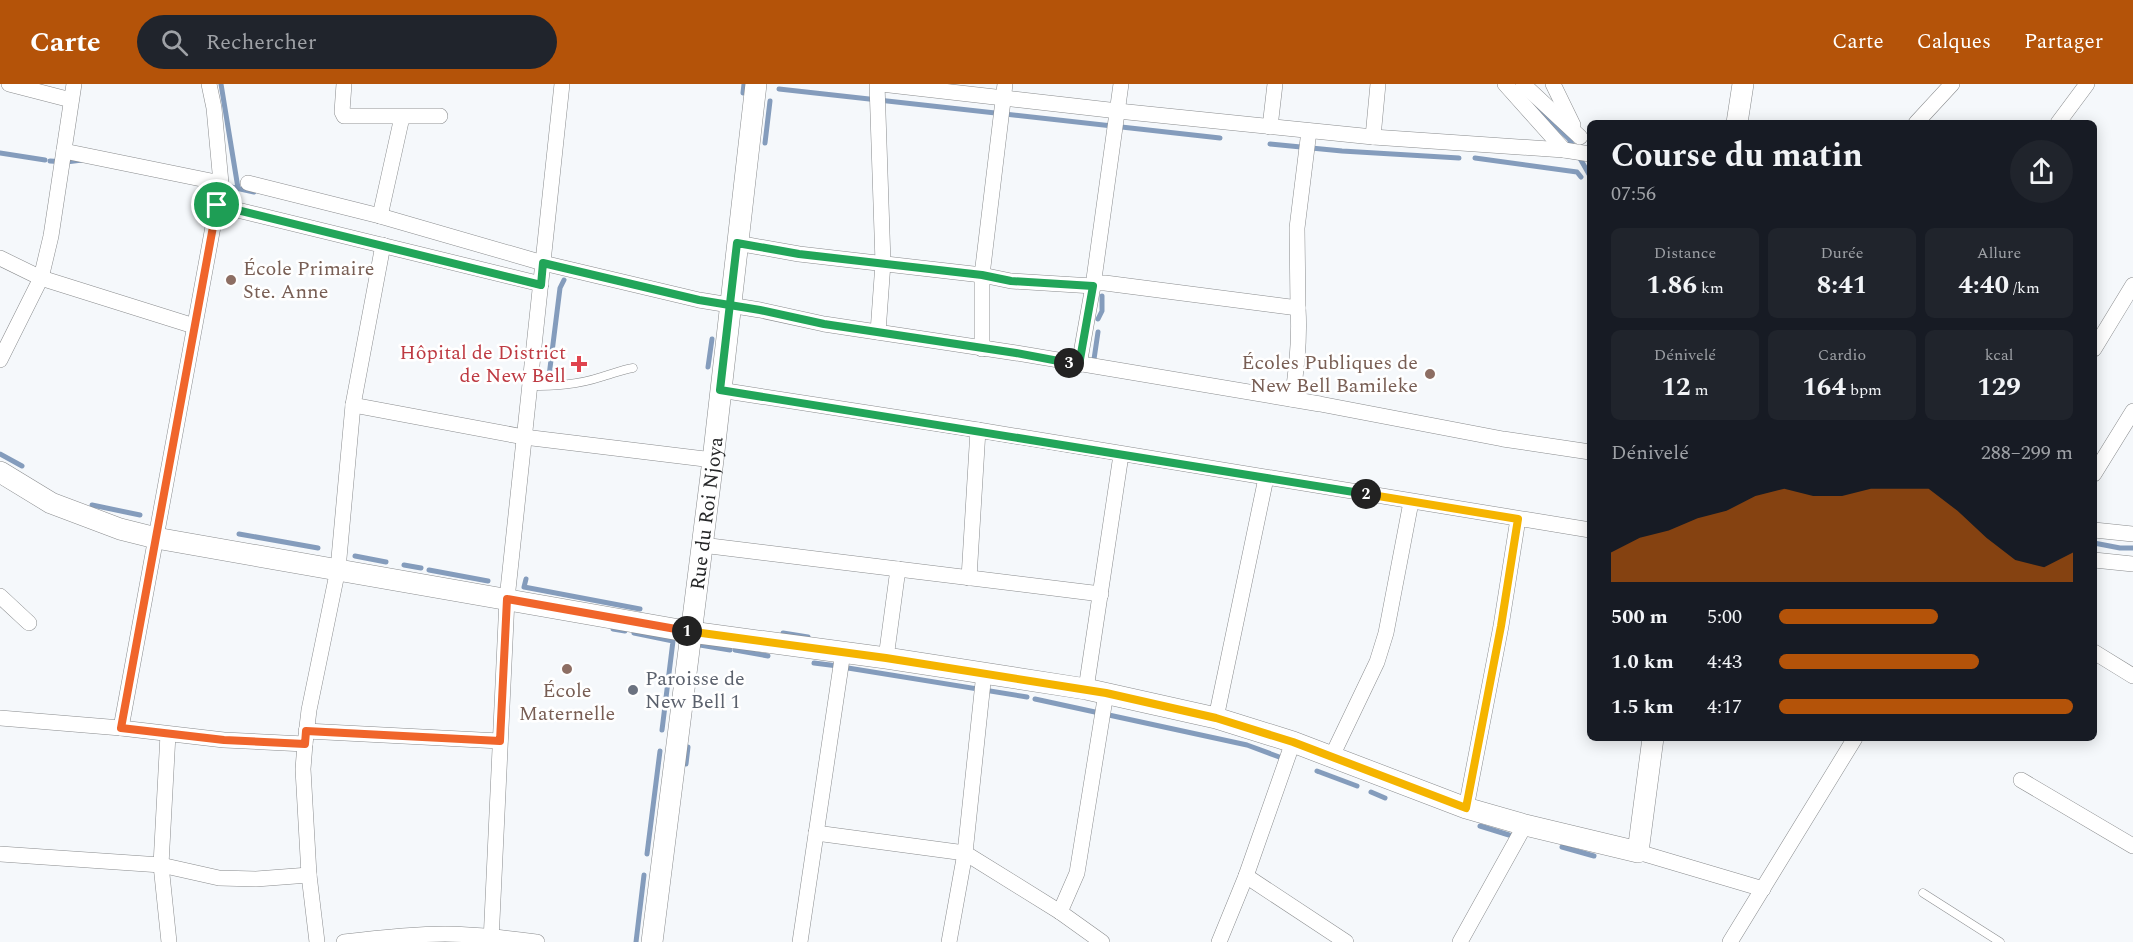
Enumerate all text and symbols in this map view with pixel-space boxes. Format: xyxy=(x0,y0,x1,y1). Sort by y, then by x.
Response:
search box xyxy=(137,15,557,69)
text: Carte xyxy=(30,21,101,64)
icon: search xyxy=(158,26,191,59)
text: Rechercher xyxy=(206,26,316,59)
text: Carte xyxy=(1832,26,1884,58)
text: Calques xyxy=(1917,26,1991,58)
text: Partager xyxy=(2024,26,2103,58)
text: Course du matin xyxy=(1611,131,1863,181)
button: share xyxy=(2010,140,2073,203)
pin xyxy=(191,179,242,230)
text: 07:56 xyxy=(1611,179,1656,209)
icon: arrive xyxy=(200,188,233,221)
text: Distance xyxy=(1654,241,1716,265)
text: Durée xyxy=(1820,241,1864,265)
text: Allure xyxy=(1977,241,2021,265)
place label: École Primaire Ste. Anne xyxy=(243,254,375,307)
text: 1.86 xyxy=(1646,265,1697,305)
text: 8:41 xyxy=(1817,265,1867,305)
text: 4:40 xyxy=(1958,265,2009,305)
marker: École Primaire Ste. Anne xyxy=(224,273,238,287)
text: km xyxy=(1697,276,1724,300)
text: /km xyxy=(2009,276,2040,300)
place label: Hôpital de District de New Bell xyxy=(400,338,566,391)
text: Dénivelé xyxy=(1654,343,1716,367)
text: Cardio xyxy=(1818,343,1866,367)
text: kcal xyxy=(1985,343,2013,367)
pin: 3 xyxy=(1054,348,1084,378)
place label: Écoles Publiques de New Bell Bamileke xyxy=(1242,348,1418,401)
text: 3 xyxy=(1065,351,1073,375)
marker: Hôpital de District de New Bell xyxy=(570,355,588,373)
marker: Écoles Publiques de New Bell Bamileke xyxy=(1423,367,1437,381)
text: 12 xyxy=(1662,367,1691,407)
text: 164 xyxy=(1802,367,1846,407)
text: 129 xyxy=(1977,367,2021,407)
text: m xyxy=(1691,378,1708,402)
text: bpm xyxy=(1846,378,1882,402)
street label: Rue du Roi Njoya xyxy=(683,435,732,592)
text: Dénivelé xyxy=(1611,438,1689,468)
text: 288–299 m xyxy=(1981,438,2073,468)
pin: 2 xyxy=(1351,479,1381,509)
text: 2 xyxy=(1362,482,1370,506)
text: 500 m xyxy=(1611,602,1668,632)
text: 5:00 xyxy=(1707,602,1742,632)
pin: 1 xyxy=(672,616,702,646)
text: 1 xyxy=(683,619,691,643)
text: 1.0 km xyxy=(1611,647,1674,677)
text: 4:43 xyxy=(1707,647,1742,677)
marker: École Maternelle xyxy=(560,662,574,676)
place label: Paroisse de New Bell 1 xyxy=(645,664,745,717)
place label: École Maternelle xyxy=(519,676,615,729)
marker: Paroisse de New Bell 1 xyxy=(626,683,640,697)
text: 1.5 km xyxy=(1611,692,1674,722)
text: 4:17 xyxy=(1707,692,1742,722)

